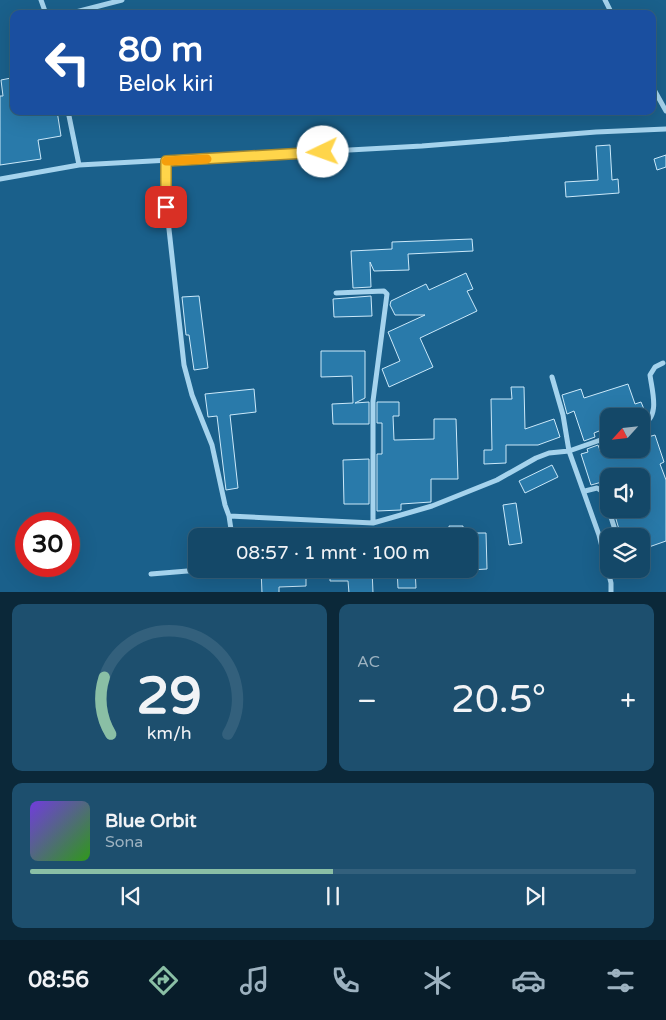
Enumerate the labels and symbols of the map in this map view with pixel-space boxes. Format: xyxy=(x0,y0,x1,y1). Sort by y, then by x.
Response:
position arrow xyxy=(296,125,348,177)
pin xyxy=(145,186,187,228)
north arrow xyxy=(600,408,650,458)
speed limit sign: 30 xyxy=(15,512,80,577)

